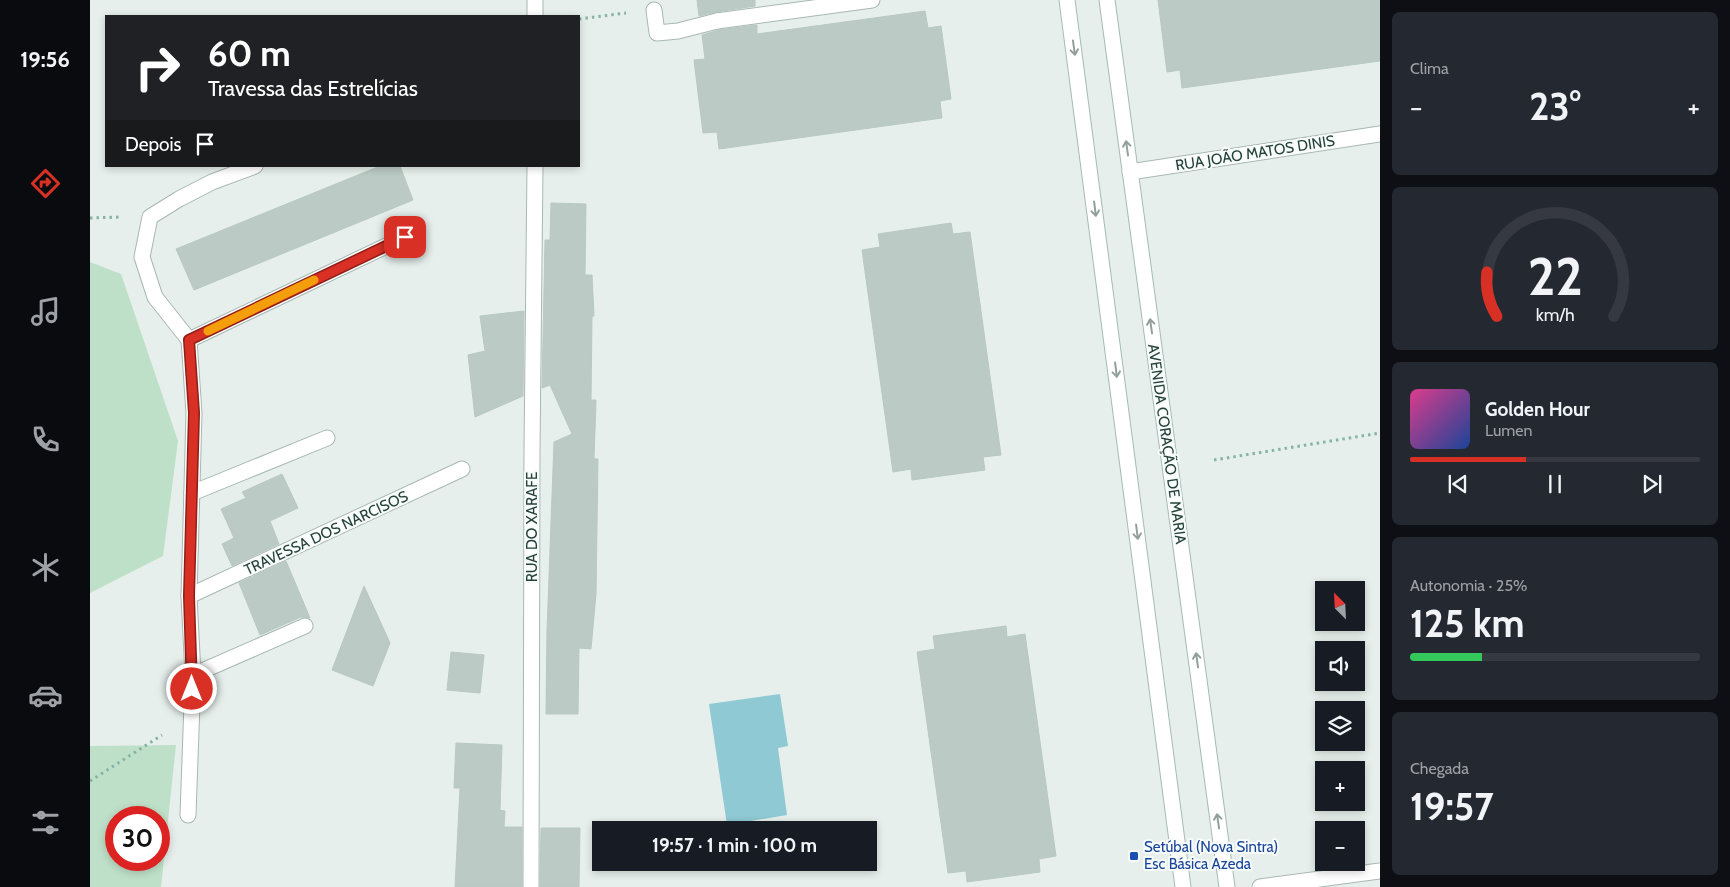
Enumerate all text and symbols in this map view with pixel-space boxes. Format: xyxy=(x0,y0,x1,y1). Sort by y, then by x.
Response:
text: 60 m xyxy=(208,32,291,75)
icon: right xyxy=(125,35,190,100)
one-way arrow xyxy=(1069,40,1079,56)
text: 19:56 xyxy=(20,46,70,73)
text: Clima xyxy=(1410,59,1449,78)
text: Travessa das Estrelícias xyxy=(208,75,418,102)
text: 23° xyxy=(1529,83,1581,130)
text: − xyxy=(1410,90,1422,124)
text: + xyxy=(1688,90,1700,124)
icon: arrive xyxy=(191,130,219,158)
street label: RUA JOÃO MATOS DINIS xyxy=(1174,131,1336,175)
text: Depois xyxy=(125,133,181,156)
one-way arrow xyxy=(1122,140,1132,156)
icon: directions xyxy=(28,166,63,201)
one-way arrow xyxy=(1090,201,1100,217)
pin xyxy=(384,216,426,258)
icon: arrive xyxy=(391,223,419,251)
text: 22 xyxy=(1527,245,1583,308)
icon: music xyxy=(28,294,63,329)
text: km/h xyxy=(1535,304,1575,325)
one-way arrow xyxy=(1146,318,1156,334)
street label: AVENIDA CORAÇÃO DE MARIA xyxy=(1144,343,1190,546)
one-way arrow xyxy=(1111,362,1121,378)
text: Golden Hour xyxy=(1485,398,1590,421)
text: Lumen xyxy=(1485,421,1532,440)
icon: phone xyxy=(28,422,63,457)
icon: previous xyxy=(1444,470,1472,498)
icon: pause xyxy=(1541,470,1569,498)
icon: next xyxy=(1638,470,1666,498)
street label: RUA DO XARAFE xyxy=(523,472,541,582)
street label: TRAVESSA DOS NARCISOS xyxy=(241,487,411,579)
one-way arrow xyxy=(1133,523,1143,539)
icon: climate xyxy=(28,550,63,585)
text: Autonomia · 25% xyxy=(1410,576,1527,595)
north arrow xyxy=(1315,581,1365,631)
map controls xyxy=(1315,581,1365,871)
text: 125 km xyxy=(1410,600,1525,647)
button: sound xyxy=(1315,641,1365,691)
one-way arrow xyxy=(1191,653,1201,669)
position arrow xyxy=(165,662,217,714)
icon: car xyxy=(28,678,63,713)
button: layers xyxy=(1315,701,1365,751)
text: Chegada xyxy=(1410,759,1469,778)
button: + xyxy=(1315,761,1365,811)
text: 19:57 xyxy=(1410,783,1494,830)
icon: filters xyxy=(28,805,63,840)
speed limit sign: 30 xyxy=(105,806,170,871)
one-way arrow xyxy=(1213,814,1223,830)
button: − xyxy=(1315,821,1365,871)
text: 19:57 · 1 min · 100 m xyxy=(652,834,817,857)
place label: Setúbal (Nova Sintra) Esc Básica Azeda xyxy=(1144,838,1278,873)
marker: Setúbal (Nova Sintra) Esc Básica Azeda xyxy=(1128,850,1140,862)

